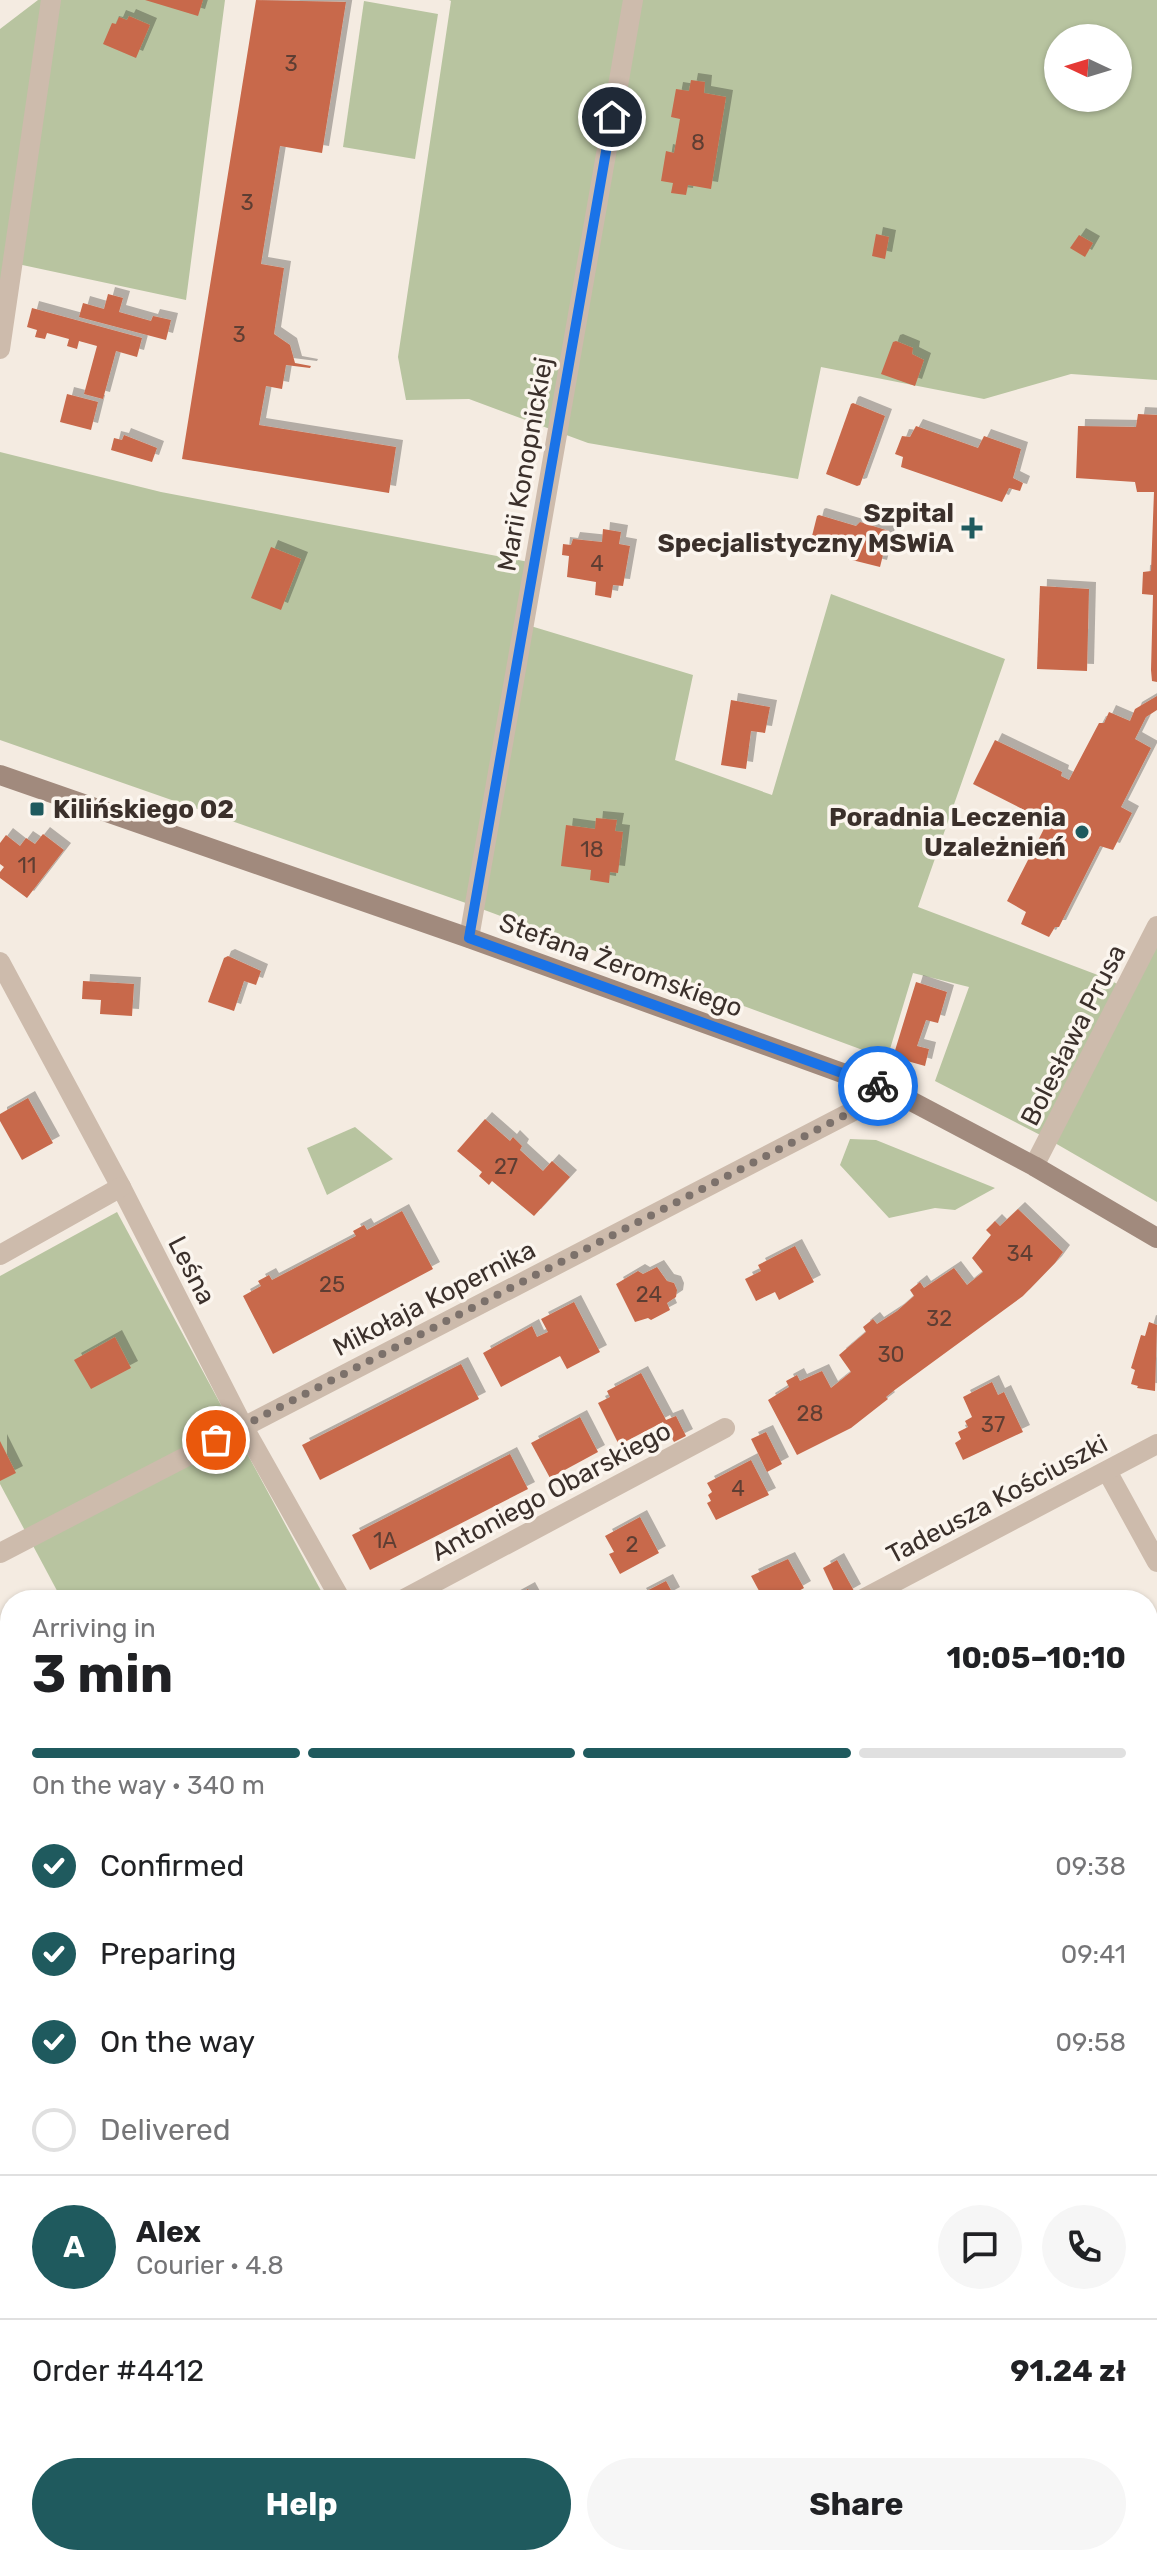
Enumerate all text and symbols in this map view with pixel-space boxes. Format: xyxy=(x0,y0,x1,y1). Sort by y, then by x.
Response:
north arrow xyxy=(1044,24,1132,112)
map controls xyxy=(1044,24,1132,112)
house number: 3 xyxy=(284,50,298,77)
pin xyxy=(578,83,646,151)
icon: home xyxy=(590,95,634,139)
house number: 8 xyxy=(691,129,705,156)
house number: 3 xyxy=(240,189,254,216)
house number: 3 xyxy=(232,321,246,348)
street label: Marii Konopnickiej xyxy=(491,355,560,574)
place label: Szpital Specjalistyczny MSWiA xyxy=(657,498,954,559)
marker: Szpital Specjalistyczny MSWiA xyxy=(961,517,983,539)
house number: 4 xyxy=(590,550,604,577)
place label: Kilińskiego 02 xyxy=(53,794,234,825)
marker: Kilińskiego 02 xyxy=(28,800,46,818)
place label: Poradnia Leczenia Uzależnień xyxy=(829,802,1066,863)
marker: Poradnia Leczenia Uzależnień xyxy=(1073,823,1091,841)
house number: 18 xyxy=(580,836,604,863)
house number: 11 xyxy=(18,852,36,879)
street label: Stefana Żeromskiego xyxy=(495,907,747,1024)
street label: Bolesława Prusa xyxy=(1014,940,1132,1131)
courier xyxy=(838,1046,918,1126)
icon: bike xyxy=(856,1064,900,1108)
house number: 27 xyxy=(494,1153,518,1180)
street label: Leśna xyxy=(161,1231,222,1309)
street label: Mikołaja Kopernika xyxy=(328,1234,541,1363)
house number: 34 xyxy=(1007,1240,1033,1267)
house number: 25 xyxy=(319,1271,345,1298)
house number: 24 xyxy=(636,1281,662,1308)
house number: 32 xyxy=(926,1305,952,1332)
house number: 30 xyxy=(877,1341,905,1368)
house number: 28 xyxy=(797,1400,823,1427)
pin xyxy=(182,1406,250,1474)
house number: 37 xyxy=(981,1411,1005,1438)
street label: Antoniego Obarskiego xyxy=(426,1415,676,1568)
icon: bag xyxy=(194,1418,238,1462)
street label: Tadeusza Kościuszki xyxy=(882,1428,1113,1571)
house number: 4 xyxy=(731,1475,745,1502)
house number: 1A xyxy=(373,1527,397,1554)
house number: 2 xyxy=(626,1531,638,1558)
text: Arriving in xyxy=(32,1613,156,1644)
text: 10:05–10:10 xyxy=(947,1640,1126,1676)
text: 3 min xyxy=(32,1643,173,1705)
text: On the way · 340 m xyxy=(32,1770,265,1801)
icon: check xyxy=(32,1844,76,1888)
text: Confirmed xyxy=(100,1848,244,1884)
text: 09:38 xyxy=(1055,1851,1126,1882)
icon: check xyxy=(32,1932,76,1976)
text: Preparing xyxy=(100,1936,236,1972)
text: 09:41 xyxy=(1061,1939,1126,1970)
icon: check xyxy=(32,2020,76,2064)
text: On the way xyxy=(100,2024,255,2060)
text: 09:58 xyxy=(1055,2027,1126,2058)
text: Delivered xyxy=(100,2112,231,2148)
button: chat xyxy=(938,2205,1022,2289)
button: phone xyxy=(1042,2205,1126,2289)
text: Alex xyxy=(136,2214,201,2250)
text: A xyxy=(63,2229,85,2265)
text: Courier · 4.8 xyxy=(136,2250,284,2281)
text: Order #4412 xyxy=(32,2353,204,2389)
text: 91.24 zł xyxy=(1010,2353,1126,2389)
button: Help xyxy=(32,2458,571,2550)
button: Share xyxy=(587,2458,1126,2550)

